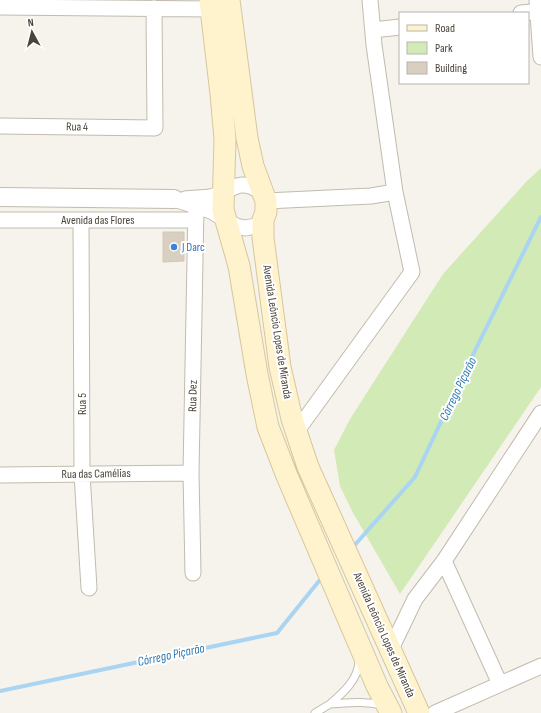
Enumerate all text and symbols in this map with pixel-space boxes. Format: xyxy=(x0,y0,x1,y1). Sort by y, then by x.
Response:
north arrow xyxy=(12,12,52,52)
legend xyxy=(399,12,529,84)
text: N xyxy=(27,16,35,29)
text: Road xyxy=(435,21,455,36)
text: Park xyxy=(435,41,453,56)
text: Building xyxy=(435,61,467,76)
street label: Rua 4 xyxy=(66,119,88,135)
street label: Avenida das Flores xyxy=(60,213,135,228)
place label: J Darc xyxy=(181,240,205,255)
marker: J Darc xyxy=(169,242,179,252)
street label: Avenida Leôncio Lopes de Miranda xyxy=(259,263,295,400)
water label: Córrego Piçarão xyxy=(436,354,480,423)
street label: Rua Dez xyxy=(185,379,201,412)
street label: Rua 5 xyxy=(75,393,90,415)
street label: Rua das Camélias xyxy=(61,466,131,482)
street label: Avenida Leôncio Lopes de Miranda xyxy=(349,569,419,700)
water label: Córrego Piçarão xyxy=(136,640,207,670)

